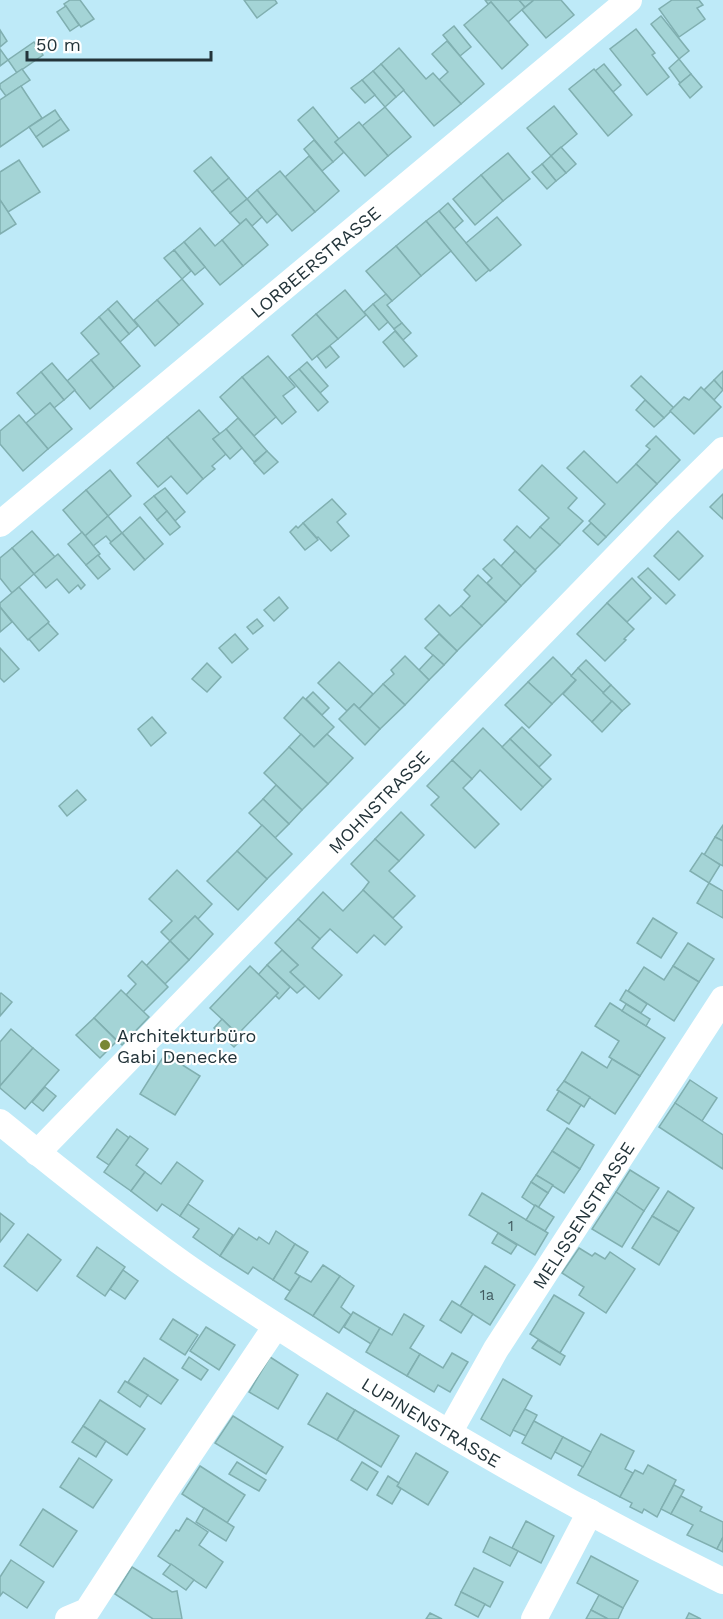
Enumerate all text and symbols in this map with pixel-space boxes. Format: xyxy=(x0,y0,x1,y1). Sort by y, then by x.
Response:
scale bar xyxy=(27,24,212,62)
text: 50 m xyxy=(36,34,81,55)
street label: LORBEERSTRASSE xyxy=(246,201,384,322)
street label: MOHNSTRASSE xyxy=(324,746,433,858)
place label: Architekturbüro Gabi Denecke xyxy=(117,1025,256,1067)
marker: Architekturbüro Gabi Denecke xyxy=(98,1038,112,1052)
street label: MELISSENSTRASSE xyxy=(528,1138,638,1292)
house number: 1 xyxy=(508,1217,514,1235)
house number: 1a xyxy=(480,1286,495,1304)
street label: LUPINENSTRASSE xyxy=(358,1372,504,1471)

